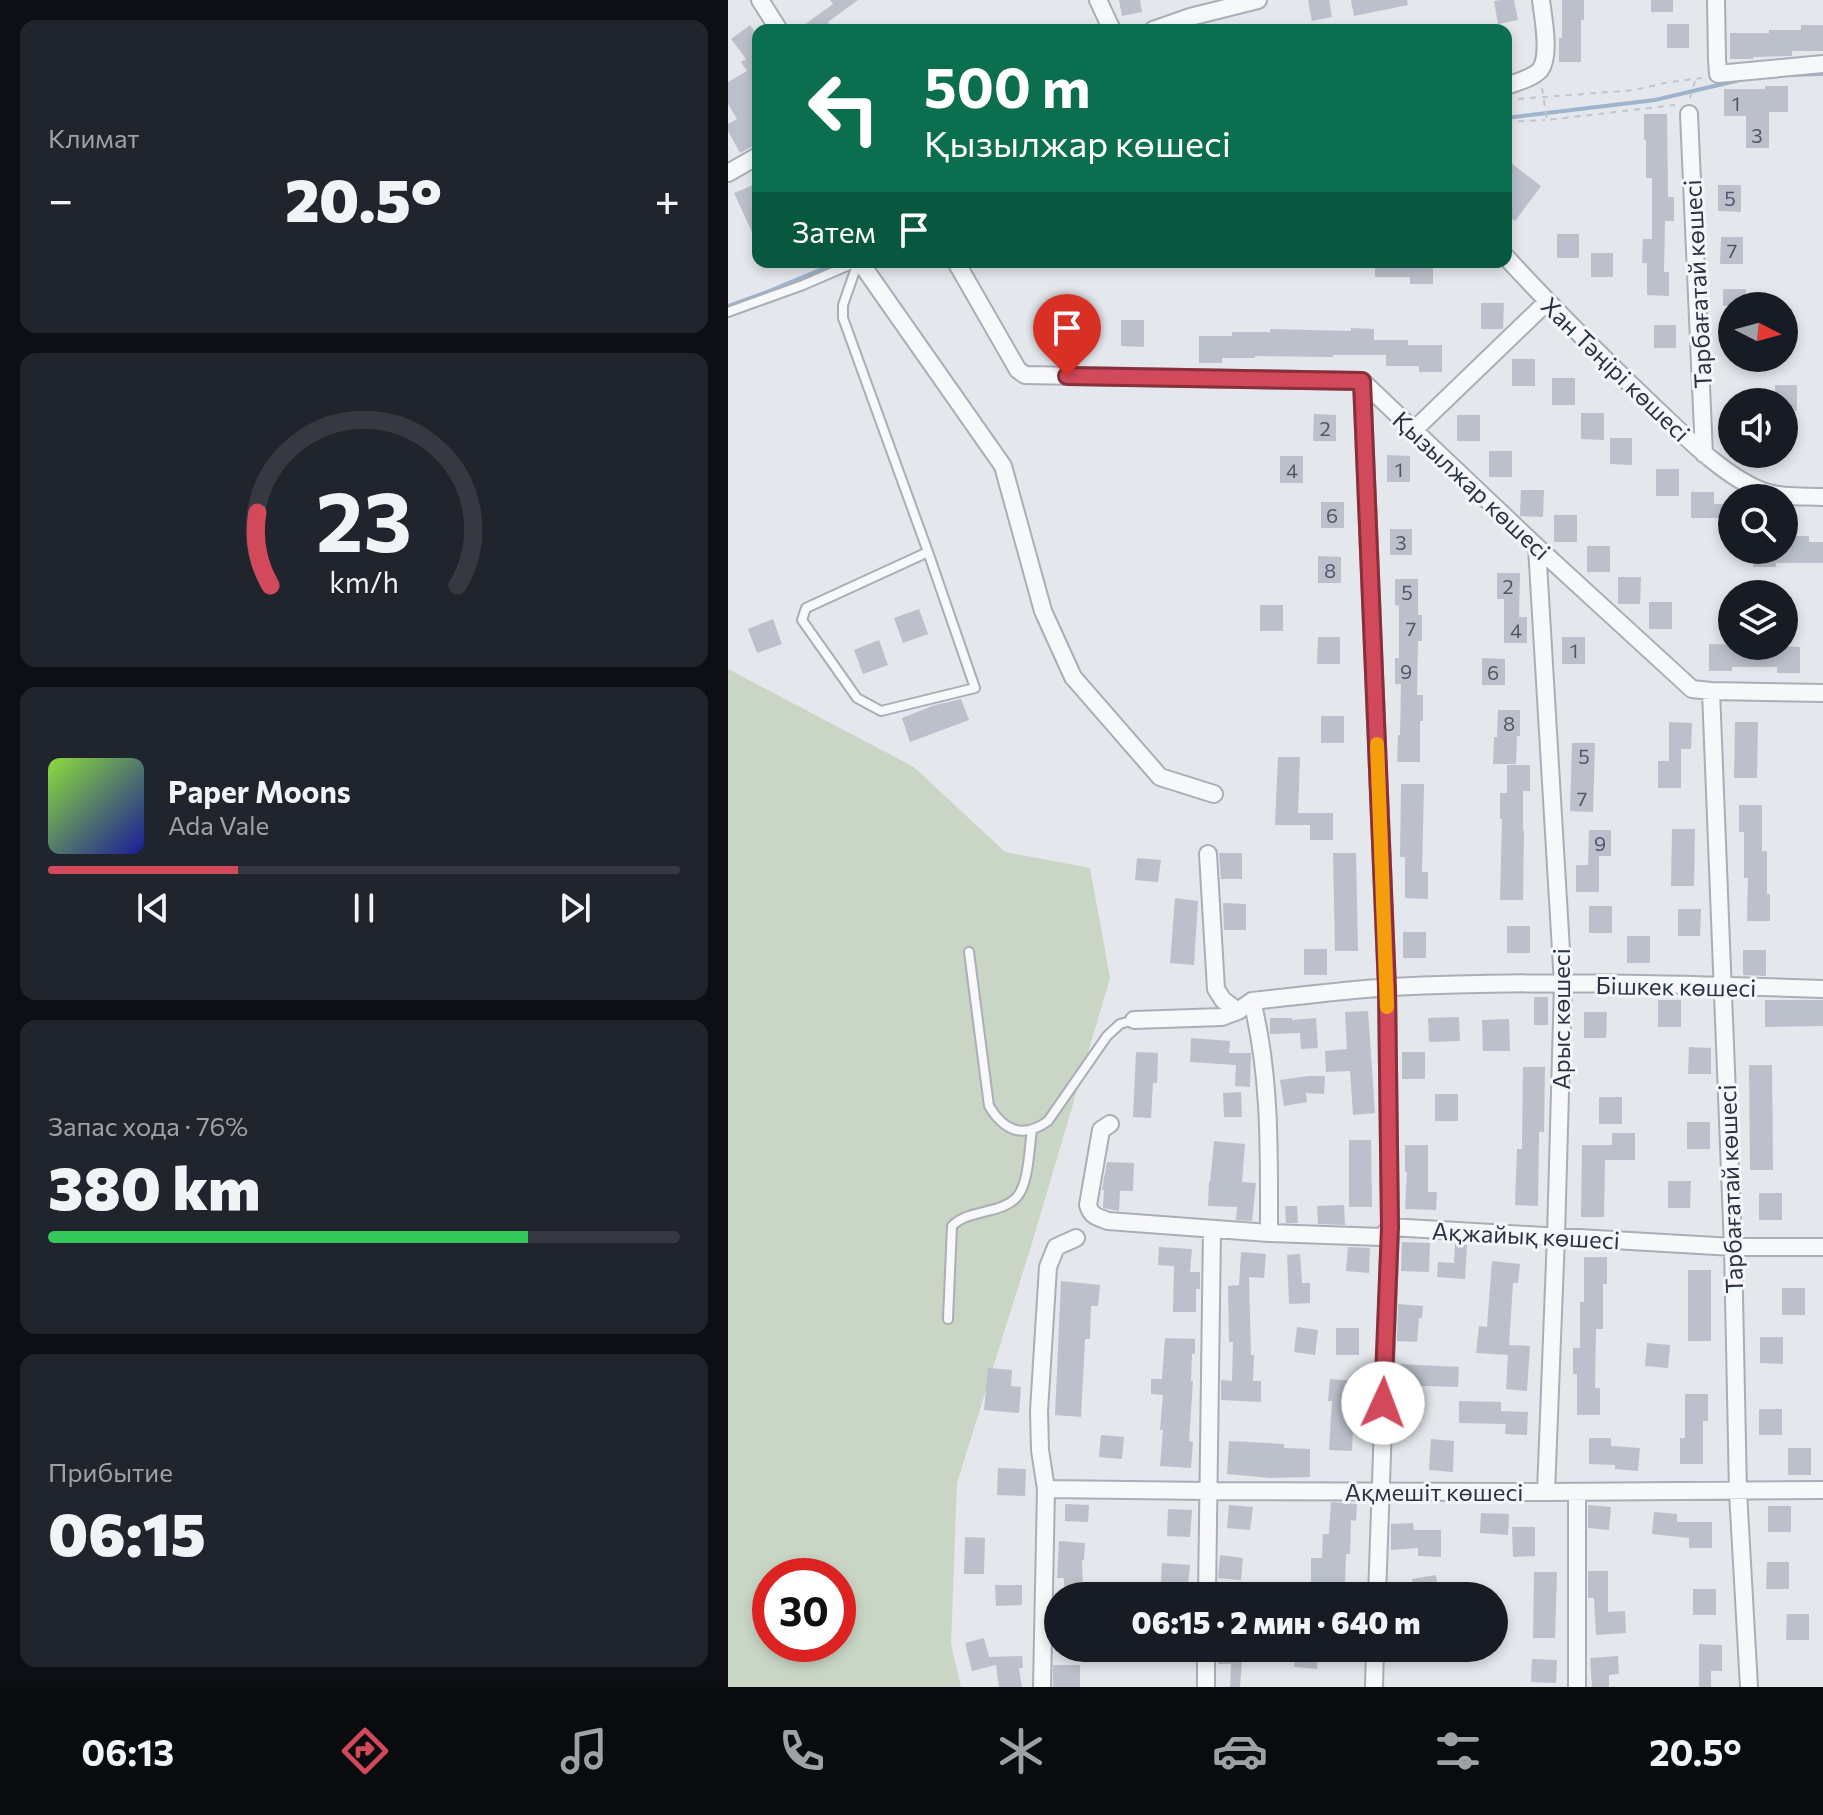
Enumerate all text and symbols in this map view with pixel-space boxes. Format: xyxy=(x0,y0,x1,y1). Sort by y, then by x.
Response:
text: 500 m xyxy=(924,51,1091,120)
icon: left xyxy=(792,56,896,160)
house number: 1 xyxy=(1732,91,1740,115)
text: Қызылжар көшесі xyxy=(924,120,1231,164)
text: Климат xyxy=(48,122,140,153)
house number: 3 xyxy=(1751,123,1763,147)
text: 20.5° xyxy=(285,161,442,234)
text: − xyxy=(48,171,73,225)
text: + xyxy=(654,171,680,225)
street label: Тарбағатай көшесі xyxy=(1677,179,1717,389)
house number: 5 xyxy=(1724,186,1736,210)
icon: arrive xyxy=(892,208,936,252)
text: Затем xyxy=(792,212,876,249)
house number: 7 xyxy=(1727,238,1737,262)
street label: Хан Тәңірі көшесі xyxy=(1536,291,1696,447)
north arrow xyxy=(1718,292,1798,372)
map controls xyxy=(1718,292,1798,660)
pin xyxy=(1033,294,1101,376)
icon: arrive xyxy=(1045,306,1089,350)
button: sound xyxy=(1718,388,1798,468)
street label: Қызылжар көшесі xyxy=(1387,405,1557,565)
house number: 2 xyxy=(1319,416,1331,440)
house number: 1 xyxy=(1395,457,1403,481)
house number: 4 xyxy=(1286,458,1298,482)
text: 23 xyxy=(316,467,412,569)
button: search xyxy=(1718,484,1798,564)
house number: 6 xyxy=(1326,503,1338,527)
house number: 3 xyxy=(1395,530,1407,554)
house number: 8 xyxy=(1324,558,1336,582)
text: km/h xyxy=(329,564,399,599)
house number: 2 xyxy=(1502,574,1514,598)
house number: 5 xyxy=(1401,580,1413,604)
button: layers xyxy=(1718,580,1798,660)
house number: 7 xyxy=(1406,616,1416,640)
house number: 4 xyxy=(1510,618,1522,642)
house number: 1 xyxy=(1570,638,1578,662)
house number: 9 xyxy=(1400,659,1412,683)
house number: 6 xyxy=(1487,660,1499,684)
house number: 8 xyxy=(1503,711,1515,735)
house number: 5 xyxy=(1578,744,1590,768)
text: Paper Moons xyxy=(168,772,351,809)
house number: 7 xyxy=(1577,786,1587,810)
text: Ada Vale xyxy=(168,809,269,840)
house number: 9 xyxy=(1594,831,1606,855)
icon: previous xyxy=(131,886,175,930)
icon: pause xyxy=(342,886,386,930)
icon: next xyxy=(553,886,597,930)
street label: Арыс көшесі xyxy=(1546,948,1575,1090)
street label: Бішкек көшесі xyxy=(1595,970,1757,1002)
street label: Тарбағатай көшесі xyxy=(1712,1084,1748,1294)
text: Запас хода · 76% xyxy=(48,1110,248,1141)
text: 380 km xyxy=(48,1149,261,1222)
street label: Ақжайық көшесі xyxy=(1431,1216,1621,1254)
position arrow xyxy=(1341,1361,1425,1445)
text: Прибытие xyxy=(48,1456,173,1487)
street label: Ақмешіт көшесі xyxy=(1344,1477,1524,1506)
text: 06:15 xyxy=(48,1495,206,1568)
speed limit sign: 30 xyxy=(752,1558,856,1662)
text: 06:15 · 2 мин · 640 m xyxy=(1132,1603,1420,1640)
icon: directions xyxy=(337,1723,393,1779)
icon: music xyxy=(556,1723,612,1779)
icon: phone xyxy=(774,1723,830,1779)
icon: climate xyxy=(993,1723,1049,1779)
icon: car xyxy=(1212,1723,1268,1779)
icon: filters xyxy=(1430,1723,1486,1779)
text: 06:13 xyxy=(81,1729,174,1773)
text: 20.5° xyxy=(1649,1729,1742,1773)

